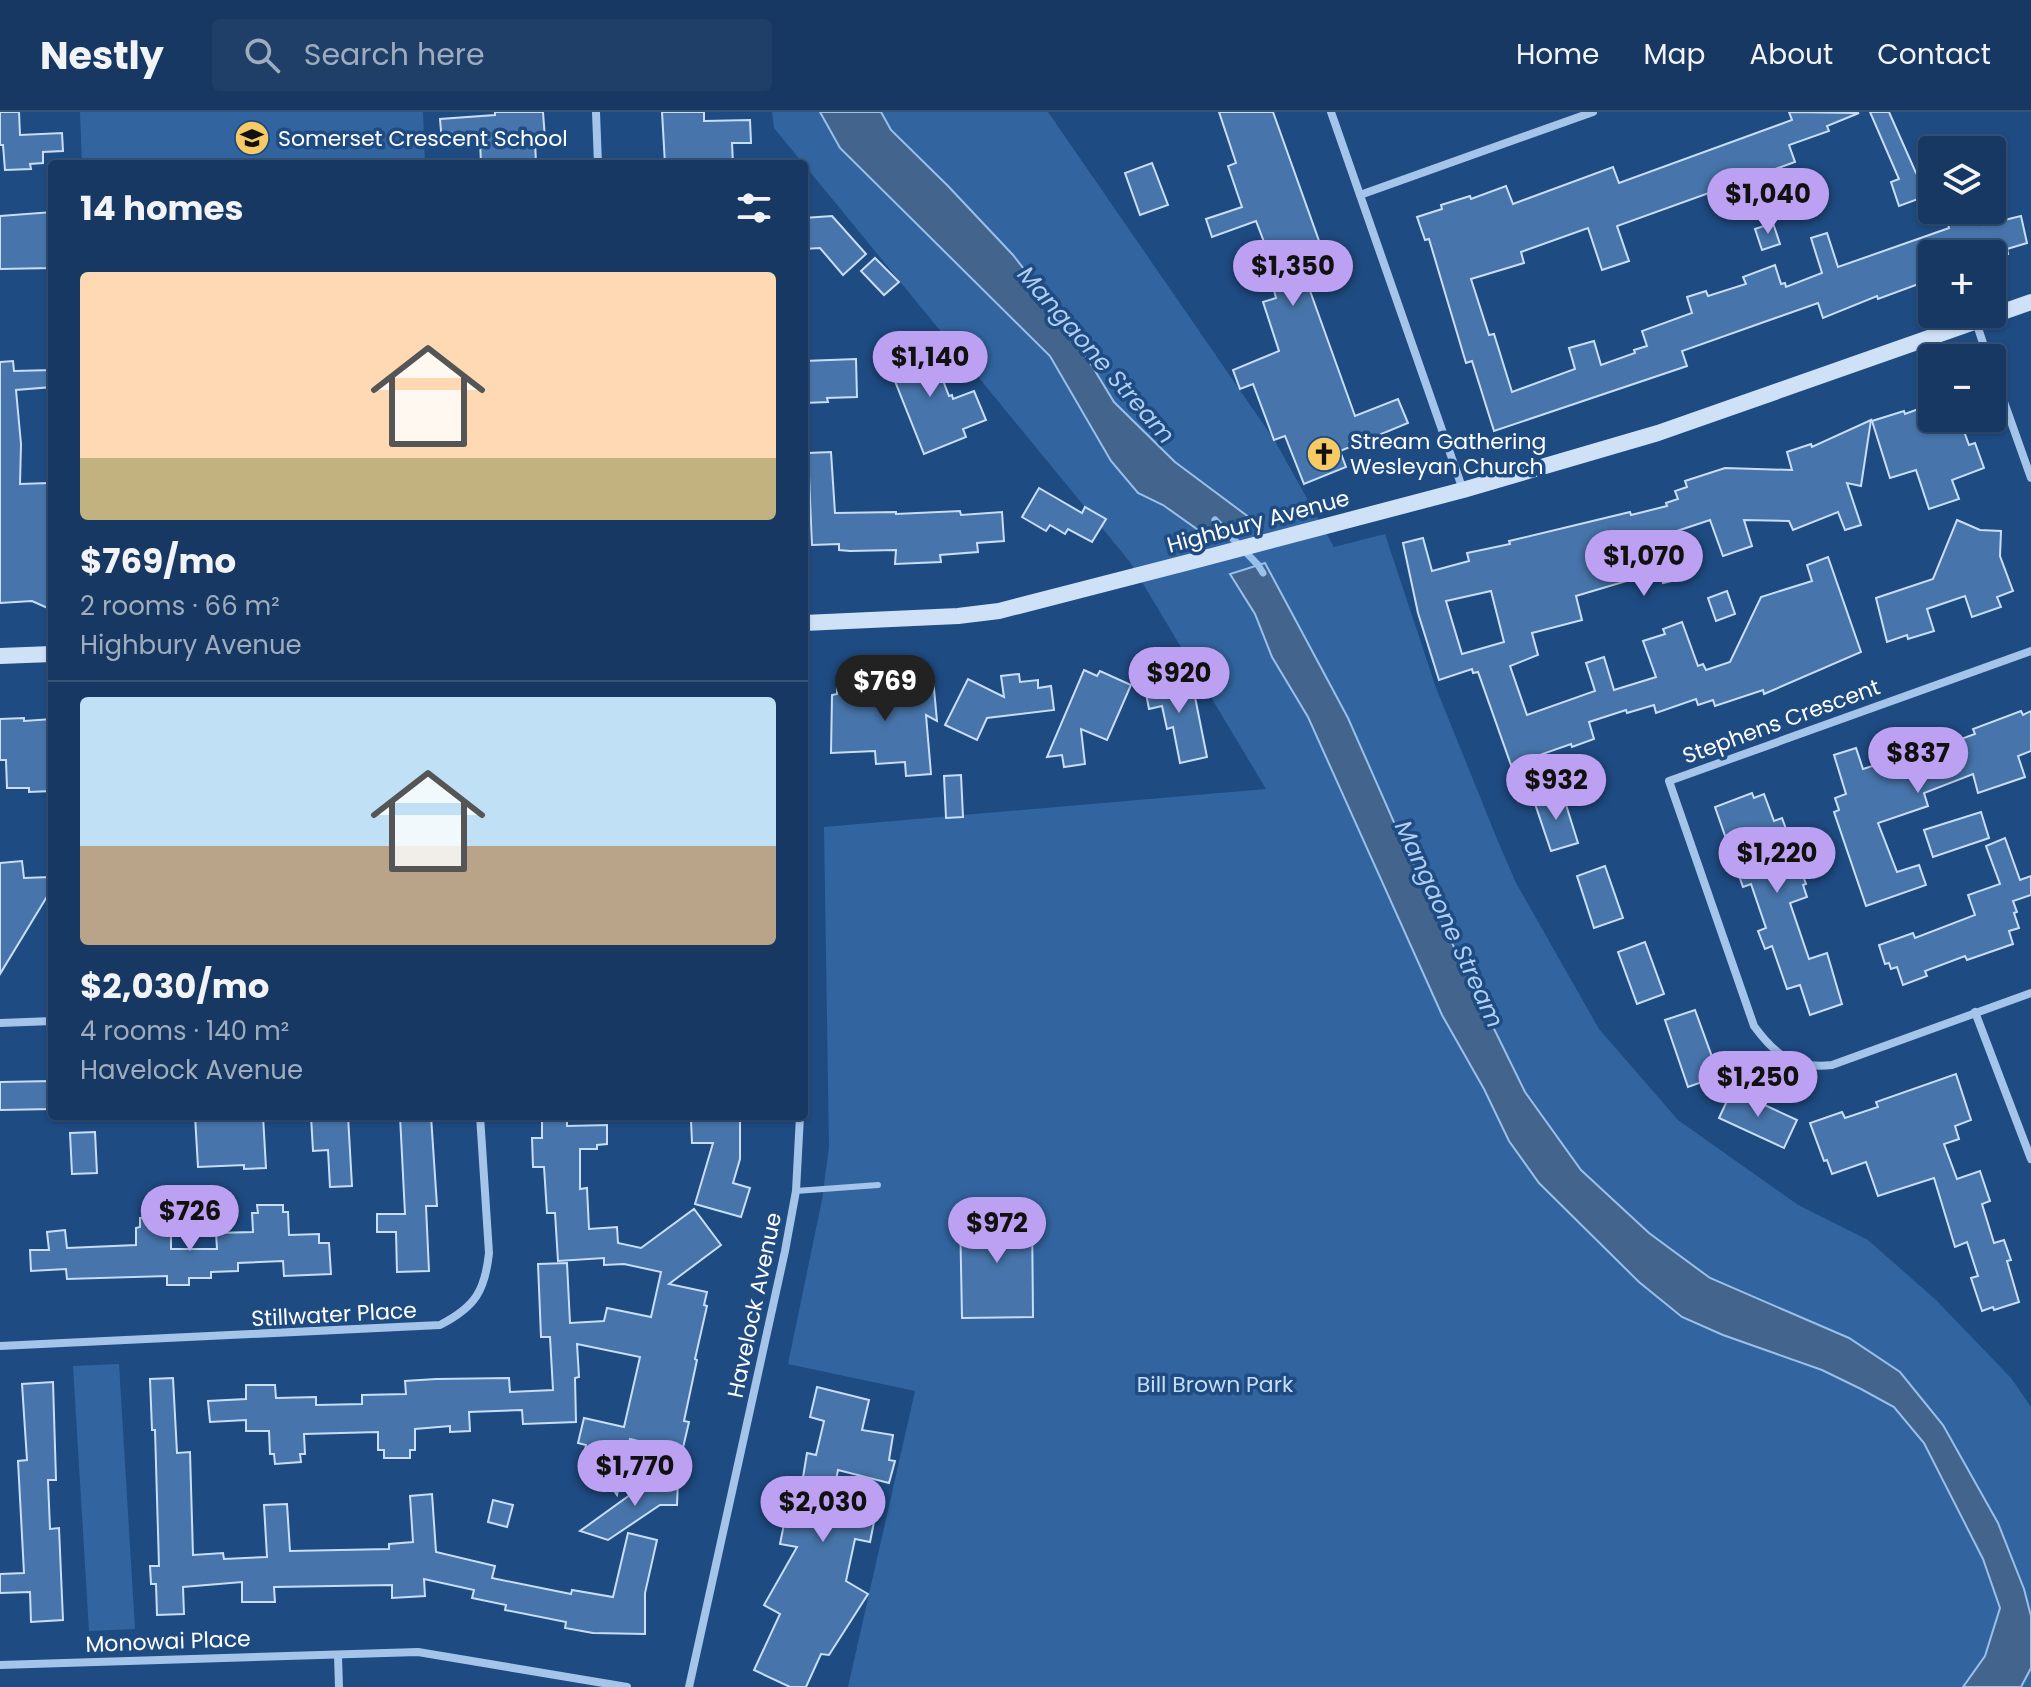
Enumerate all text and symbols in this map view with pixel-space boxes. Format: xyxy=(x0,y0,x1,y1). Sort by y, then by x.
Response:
search box xyxy=(212,19,772,91)
text: Nestly xyxy=(40,29,164,82)
icon: search xyxy=(240,33,284,77)
text: Search here xyxy=(304,33,485,76)
text: Home xyxy=(1516,35,1599,74)
text: Map xyxy=(1643,35,1705,74)
text: About xyxy=(1749,35,1833,74)
text: Contact xyxy=(1877,35,1991,74)
school or university icon: Somerset Crescent School xyxy=(233,119,271,157)
place label: Somerset Crescent School xyxy=(278,123,568,154)
map controls xyxy=(1918,136,2006,432)
button: layers xyxy=(1918,136,2006,224)
pin: $1,040 xyxy=(1703,168,1833,236)
text: $1,040 xyxy=(1725,176,1811,212)
text: 14 homes xyxy=(80,184,244,232)
icon: filters xyxy=(732,186,776,230)
pin: $1,350 xyxy=(1228,240,1358,308)
button: + xyxy=(1918,240,2006,328)
text: $1,350 xyxy=(1251,248,1335,284)
water label: Mangaone Stream xyxy=(1010,259,1183,450)
icon: home xyxy=(356,324,500,468)
pin: $1,140 xyxy=(865,331,995,399)
text: $1,140 xyxy=(891,339,969,375)
button: − xyxy=(1918,344,2006,432)
place label: Stream Gathering Wesleyan Church xyxy=(1350,426,1546,482)
church icon: Stream Gathering Wesleyan Church xyxy=(1305,435,1343,473)
street label: Highbury Avenue xyxy=(1164,482,1353,561)
pin: $1,070 xyxy=(1579,530,1709,598)
text: $769/mo xyxy=(80,537,236,585)
text: $1,070 xyxy=(1603,538,1685,574)
text: 2 rooms · 66 m² xyxy=(80,588,280,624)
text: Highbury Avenue xyxy=(80,627,302,663)
pin: $920 xyxy=(1132,647,1226,715)
pin: $769 xyxy=(838,655,932,723)
text: $920 xyxy=(1147,655,1211,691)
text: $769 xyxy=(853,663,917,699)
street label: Stephens Crescent xyxy=(1678,671,1884,772)
pin: $837 xyxy=(1871,727,1965,795)
text: $837 xyxy=(1886,735,1950,771)
icon: home xyxy=(356,749,500,893)
pin: $932 xyxy=(1509,754,1603,822)
text: $932 xyxy=(1524,762,1588,798)
water label: Mangaone Stream xyxy=(1387,815,1512,1033)
pin: $1,220 xyxy=(1712,827,1842,895)
text: $1,220 xyxy=(1737,835,1818,871)
text: $2,030/mo xyxy=(80,962,270,1010)
text: 4 rooms · 140 m² xyxy=(80,1013,289,1049)
pin: $1,250 xyxy=(1693,1051,1823,1119)
text: Havelock Avenue xyxy=(80,1052,303,1088)
text: $1,250 xyxy=(1716,1059,1800,1095)
pin: $726 xyxy=(143,1185,237,1253)
text: $726 xyxy=(159,1193,221,1229)
pin: $972 xyxy=(950,1197,1044,1265)
text: $972 xyxy=(966,1205,1028,1241)
street label: Havelock Avenue xyxy=(720,1210,789,1401)
street label: Stillwater Place xyxy=(250,1295,418,1334)
park label: Bill Brown Park xyxy=(1137,1369,1294,1400)
pin: $1,770 xyxy=(570,1440,700,1508)
text: $1,770 xyxy=(595,1448,675,1484)
pin: $2,030 xyxy=(758,1476,888,1544)
text: $2,030 xyxy=(778,1484,868,1520)
street label: Monowai Place xyxy=(85,1623,251,1660)

